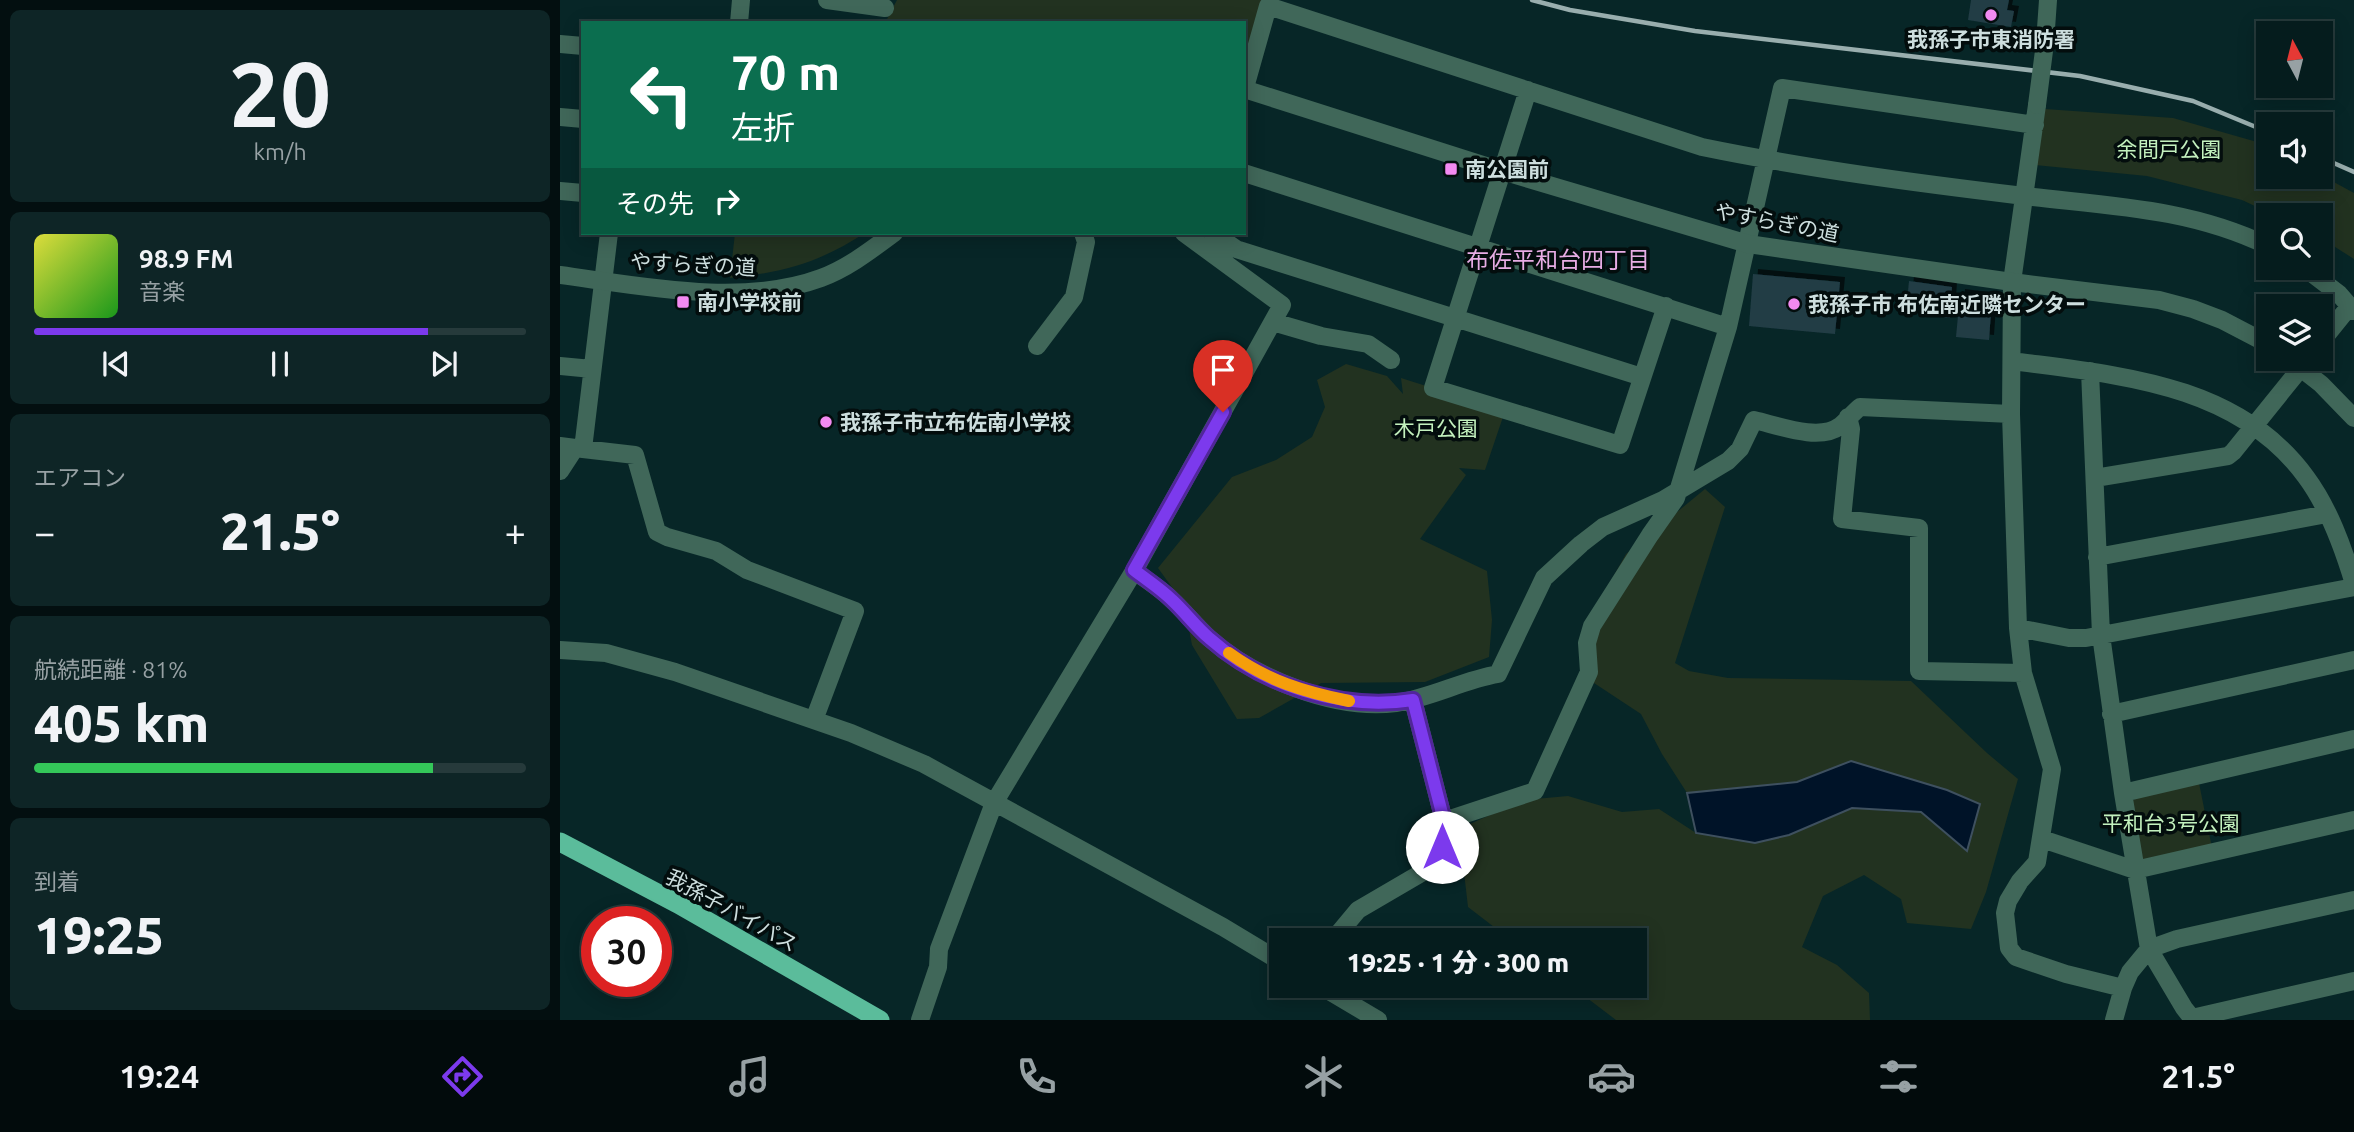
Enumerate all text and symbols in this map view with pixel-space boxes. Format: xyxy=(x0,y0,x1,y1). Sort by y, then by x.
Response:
marker: 我孫子市東消防署 xyxy=(1983,7,1999,23)
north arrow xyxy=(2256,21,2333,98)
map controls xyxy=(2256,21,2333,371)
place label: 我孫子市東消防署 xyxy=(1907,27,2075,51)
text: 20 xyxy=(229,42,331,144)
text: 70 m xyxy=(731,44,840,99)
icon: left xyxy=(616,49,707,140)
text: 左折 xyxy=(731,109,795,145)
button: sound xyxy=(2256,112,2333,189)
park label: 余間戸公園 xyxy=(2117,137,2222,161)
text: km/h xyxy=(253,139,307,164)
place label: 南公園前 xyxy=(1465,157,1549,181)
marker: 南公園前 xyxy=(1443,161,1459,177)
icon: right xyxy=(708,182,746,220)
text: その先 xyxy=(616,189,694,218)
street label: やすらぎの道 xyxy=(1713,198,1841,246)
button: search xyxy=(2256,203,2333,280)
text: 98.9 FM xyxy=(139,244,233,273)
district label: 布佐平和台四丁目 xyxy=(1466,247,1650,272)
street label: やすらぎの道 xyxy=(629,249,757,279)
text: 音楽 xyxy=(139,279,185,304)
place label: 南小学校前 xyxy=(697,290,802,314)
place label: 我孫子市 布佐南近隣センター xyxy=(1808,292,2086,316)
marker: 南小学校前 xyxy=(675,294,691,310)
button: layers xyxy=(2256,294,2333,371)
marker: 我孫子市 布佐南近隣センター xyxy=(1786,296,1802,312)
pin xyxy=(1193,340,1253,412)
icon: previous xyxy=(97,345,135,383)
icon: pause xyxy=(261,345,299,383)
icon: next xyxy=(425,345,463,383)
icon: arrive xyxy=(1204,351,1242,389)
place label: 我孫子市立布佐南小学校 xyxy=(840,410,1071,434)
marker: 我孫子市立布佐南小学校 xyxy=(818,414,834,430)
park label: 木戸公園 xyxy=(1394,416,1478,440)
text: エアコン xyxy=(34,465,126,490)
text: 21.5° xyxy=(220,502,340,560)
text: − xyxy=(34,511,55,553)
text: + xyxy=(505,511,526,553)
text: 航続距離 · 81% xyxy=(34,657,187,682)
text: 405 km xyxy=(34,694,209,752)
position arrow xyxy=(1405,810,1479,884)
park label: 平和台3号公園 xyxy=(2102,811,2240,835)
street label: 我孫子バイパス xyxy=(662,864,802,956)
text: 到着 xyxy=(34,869,80,894)
text: 19:25 xyxy=(34,906,164,964)
speed limit sign: 30 xyxy=(581,906,672,997)
text: 19:25 · 1 分 · 300 m xyxy=(1347,948,1569,977)
icon: directions xyxy=(438,1052,487,1101)
icon: music xyxy=(725,1052,774,1101)
icon: phone xyxy=(1012,1052,1061,1101)
icon: climate xyxy=(1299,1052,1348,1101)
icon: car xyxy=(1587,1052,1636,1101)
icon: filters xyxy=(1874,1052,1923,1101)
text: 19:24 xyxy=(119,1058,199,1094)
text: 21.5° xyxy=(2161,1058,2235,1094)

